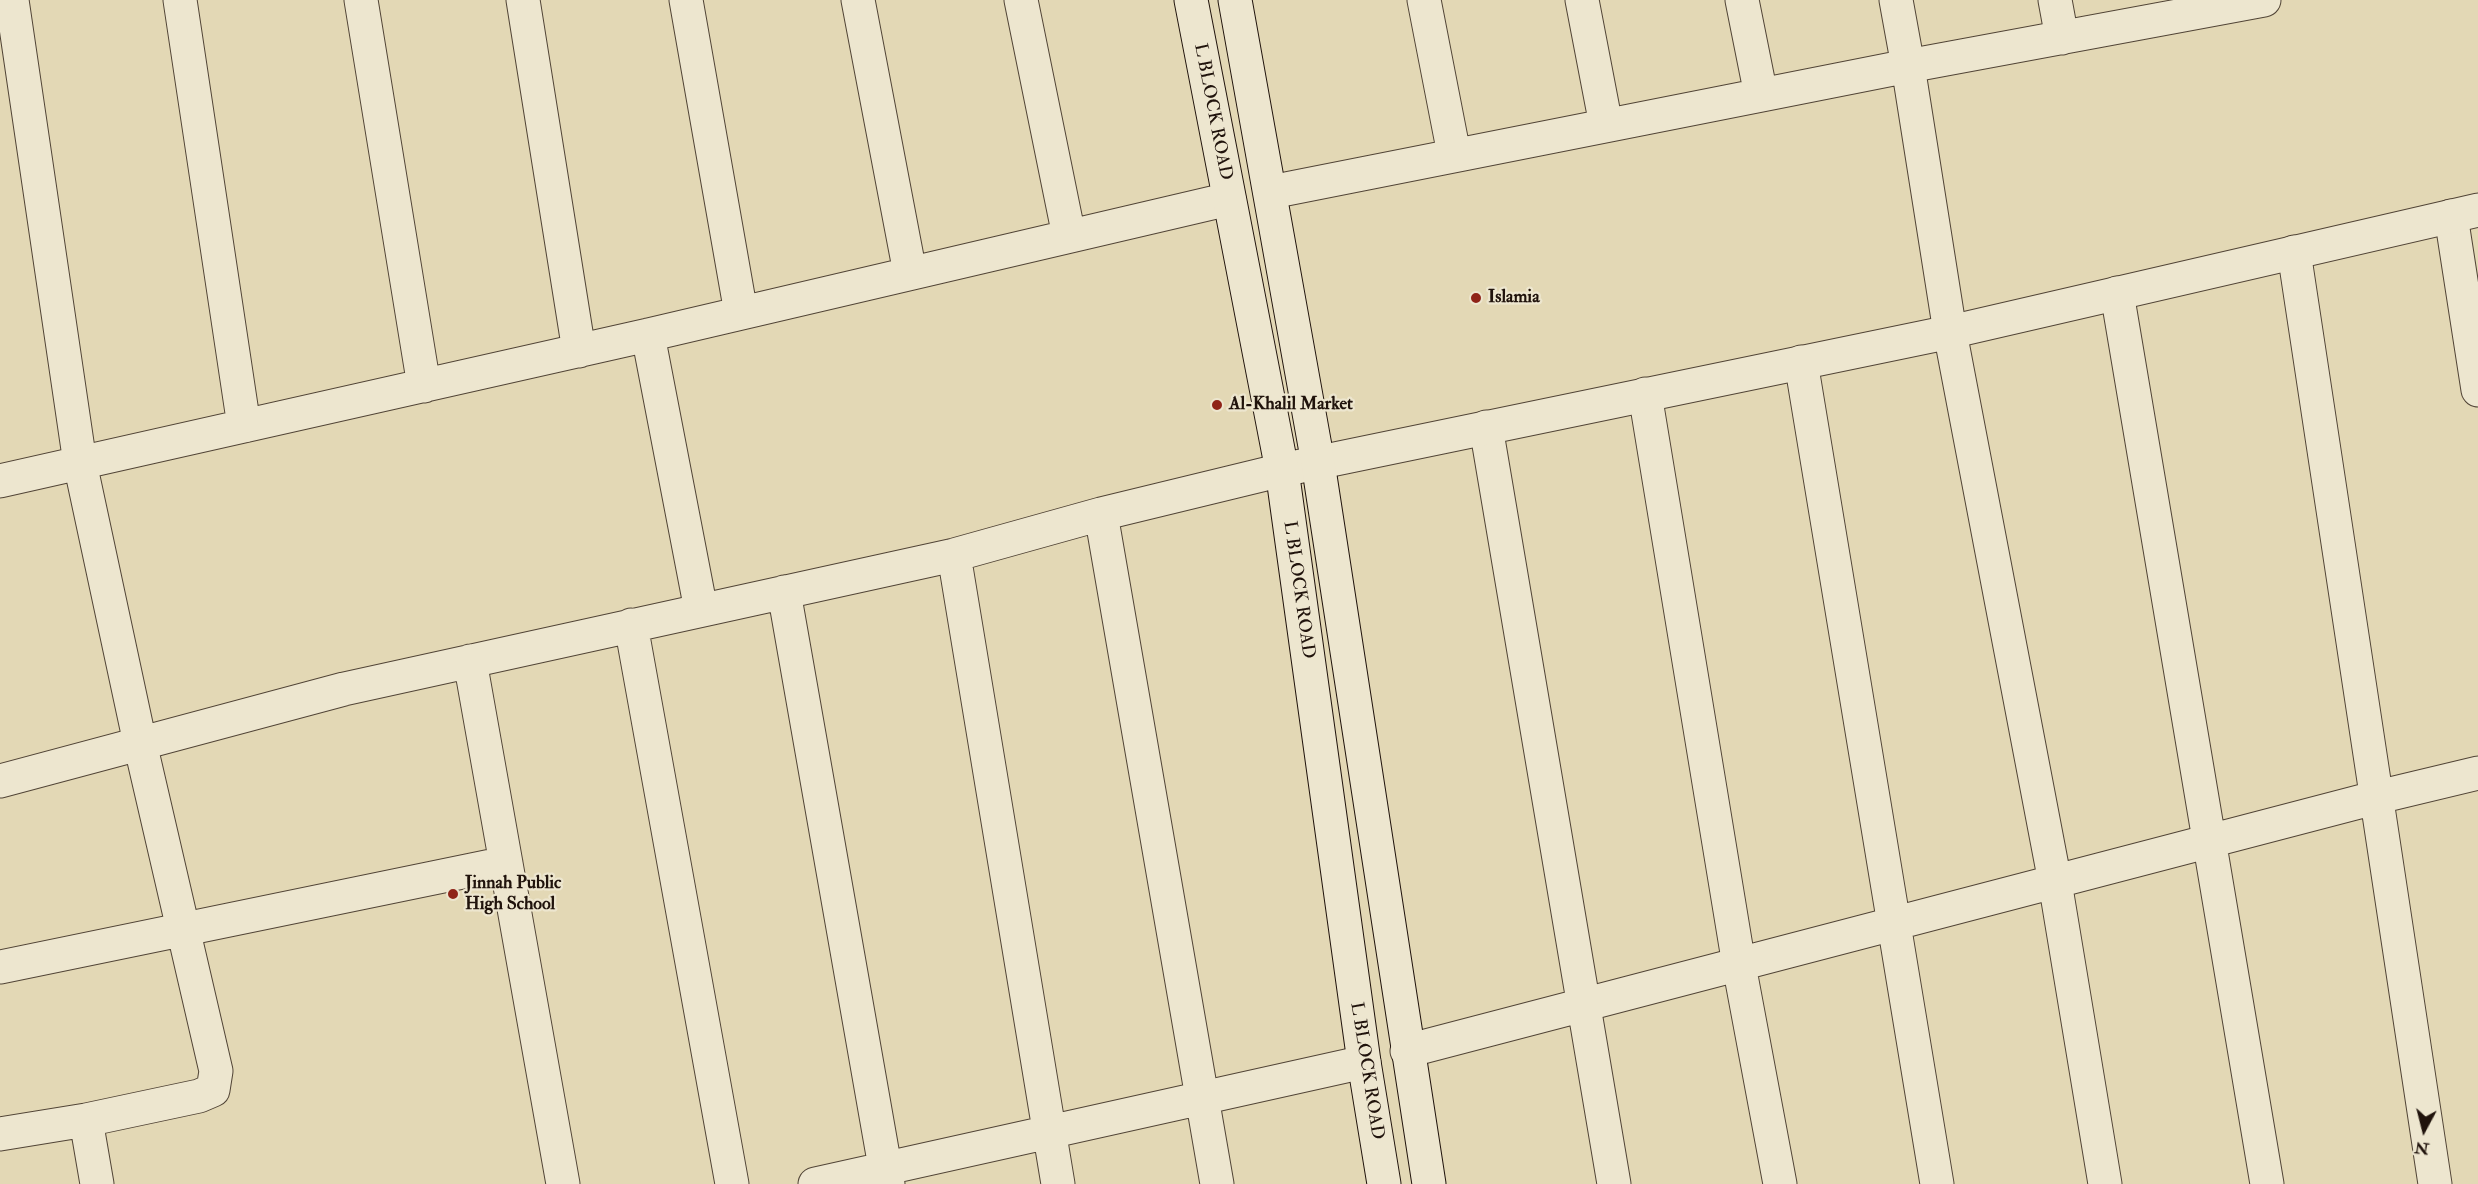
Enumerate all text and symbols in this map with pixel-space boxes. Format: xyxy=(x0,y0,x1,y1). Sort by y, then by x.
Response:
street label: L BLOCK ROAD xyxy=(1188,42,1236,182)
place label: Islamia xyxy=(1488,287,1540,309)
marker: Islamia xyxy=(1469,291,1483,305)
place label: Al-Khalil Market xyxy=(1229,394,1353,416)
marker: Al-Khalil Market xyxy=(1210,398,1224,412)
street label: L BLOCK ROAD xyxy=(1278,520,1318,660)
place label: Jinnah Public High School xyxy=(465,873,561,916)
marker: Jinnah Public High School xyxy=(446,887,460,901)
street label: L BLOCK ROAD xyxy=(1344,1001,1388,1141)
north arrow xyxy=(2394,1100,2454,1160)
text: N xyxy=(2413,1137,2430,1159)

